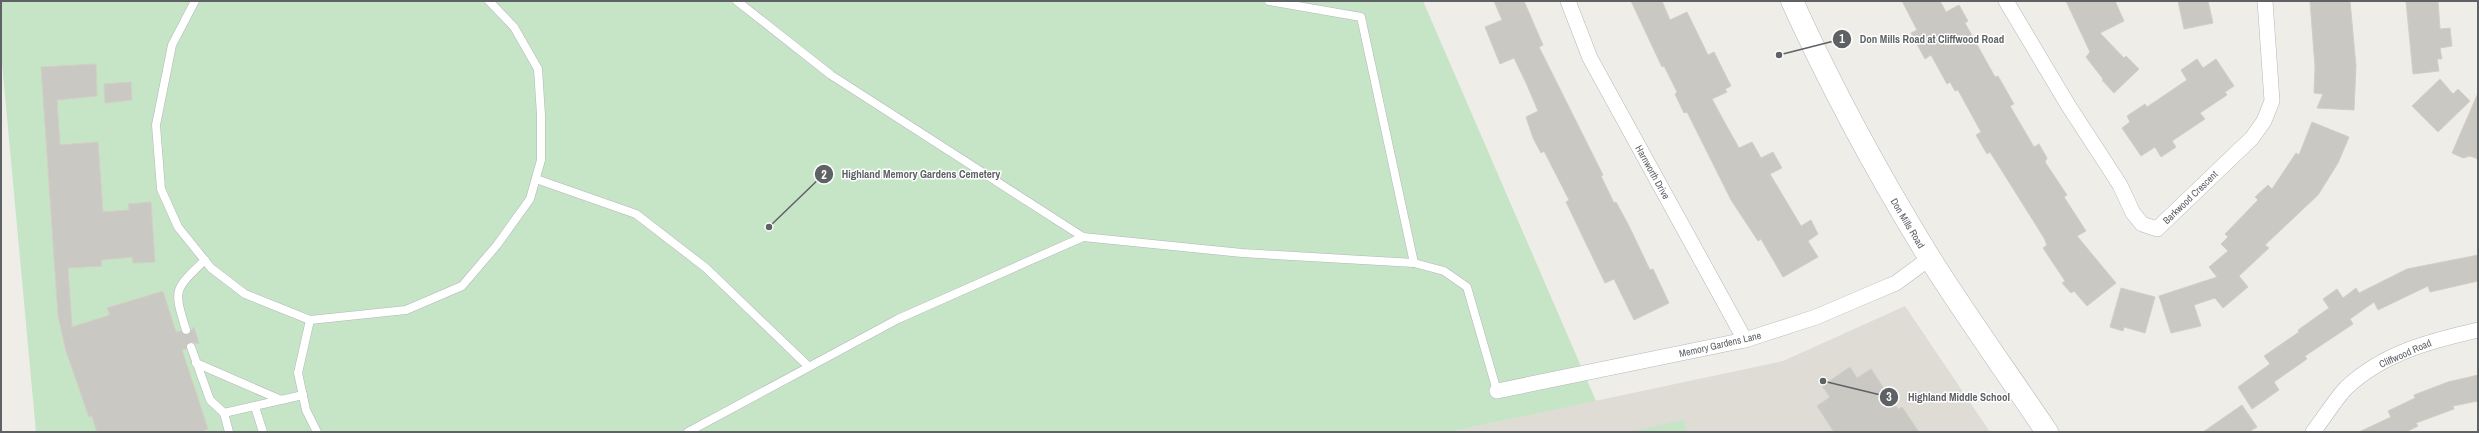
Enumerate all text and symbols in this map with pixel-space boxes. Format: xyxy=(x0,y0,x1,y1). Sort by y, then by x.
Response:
callout: Don Mills Road at Cliffwood Road xyxy=(1832,28,2013,51)
text: 1 xyxy=(1839,31,1845,47)
text: Don Mills Road at Cliffwood Road xyxy=(1860,32,2004,46)
street label: Harnworth Drive xyxy=(1632,143,1673,202)
callout: Highland Memory Gardens Cemetery xyxy=(814,163,1008,186)
text: 2 xyxy=(821,167,827,183)
text: Highland Memory Gardens Cemetery xyxy=(842,167,1000,181)
street label: Barkwood Crescent xyxy=(2160,167,2221,227)
street label: Don Mills Road xyxy=(1888,196,1928,251)
street label: Memory Gardens Lane xyxy=(1678,329,1763,360)
street label: Cliffwood Road xyxy=(2377,336,2433,371)
callout: Highland Middle School xyxy=(1879,385,2018,408)
text: 3 xyxy=(1886,389,1892,405)
text: Highland Middle School xyxy=(1908,390,2010,404)

